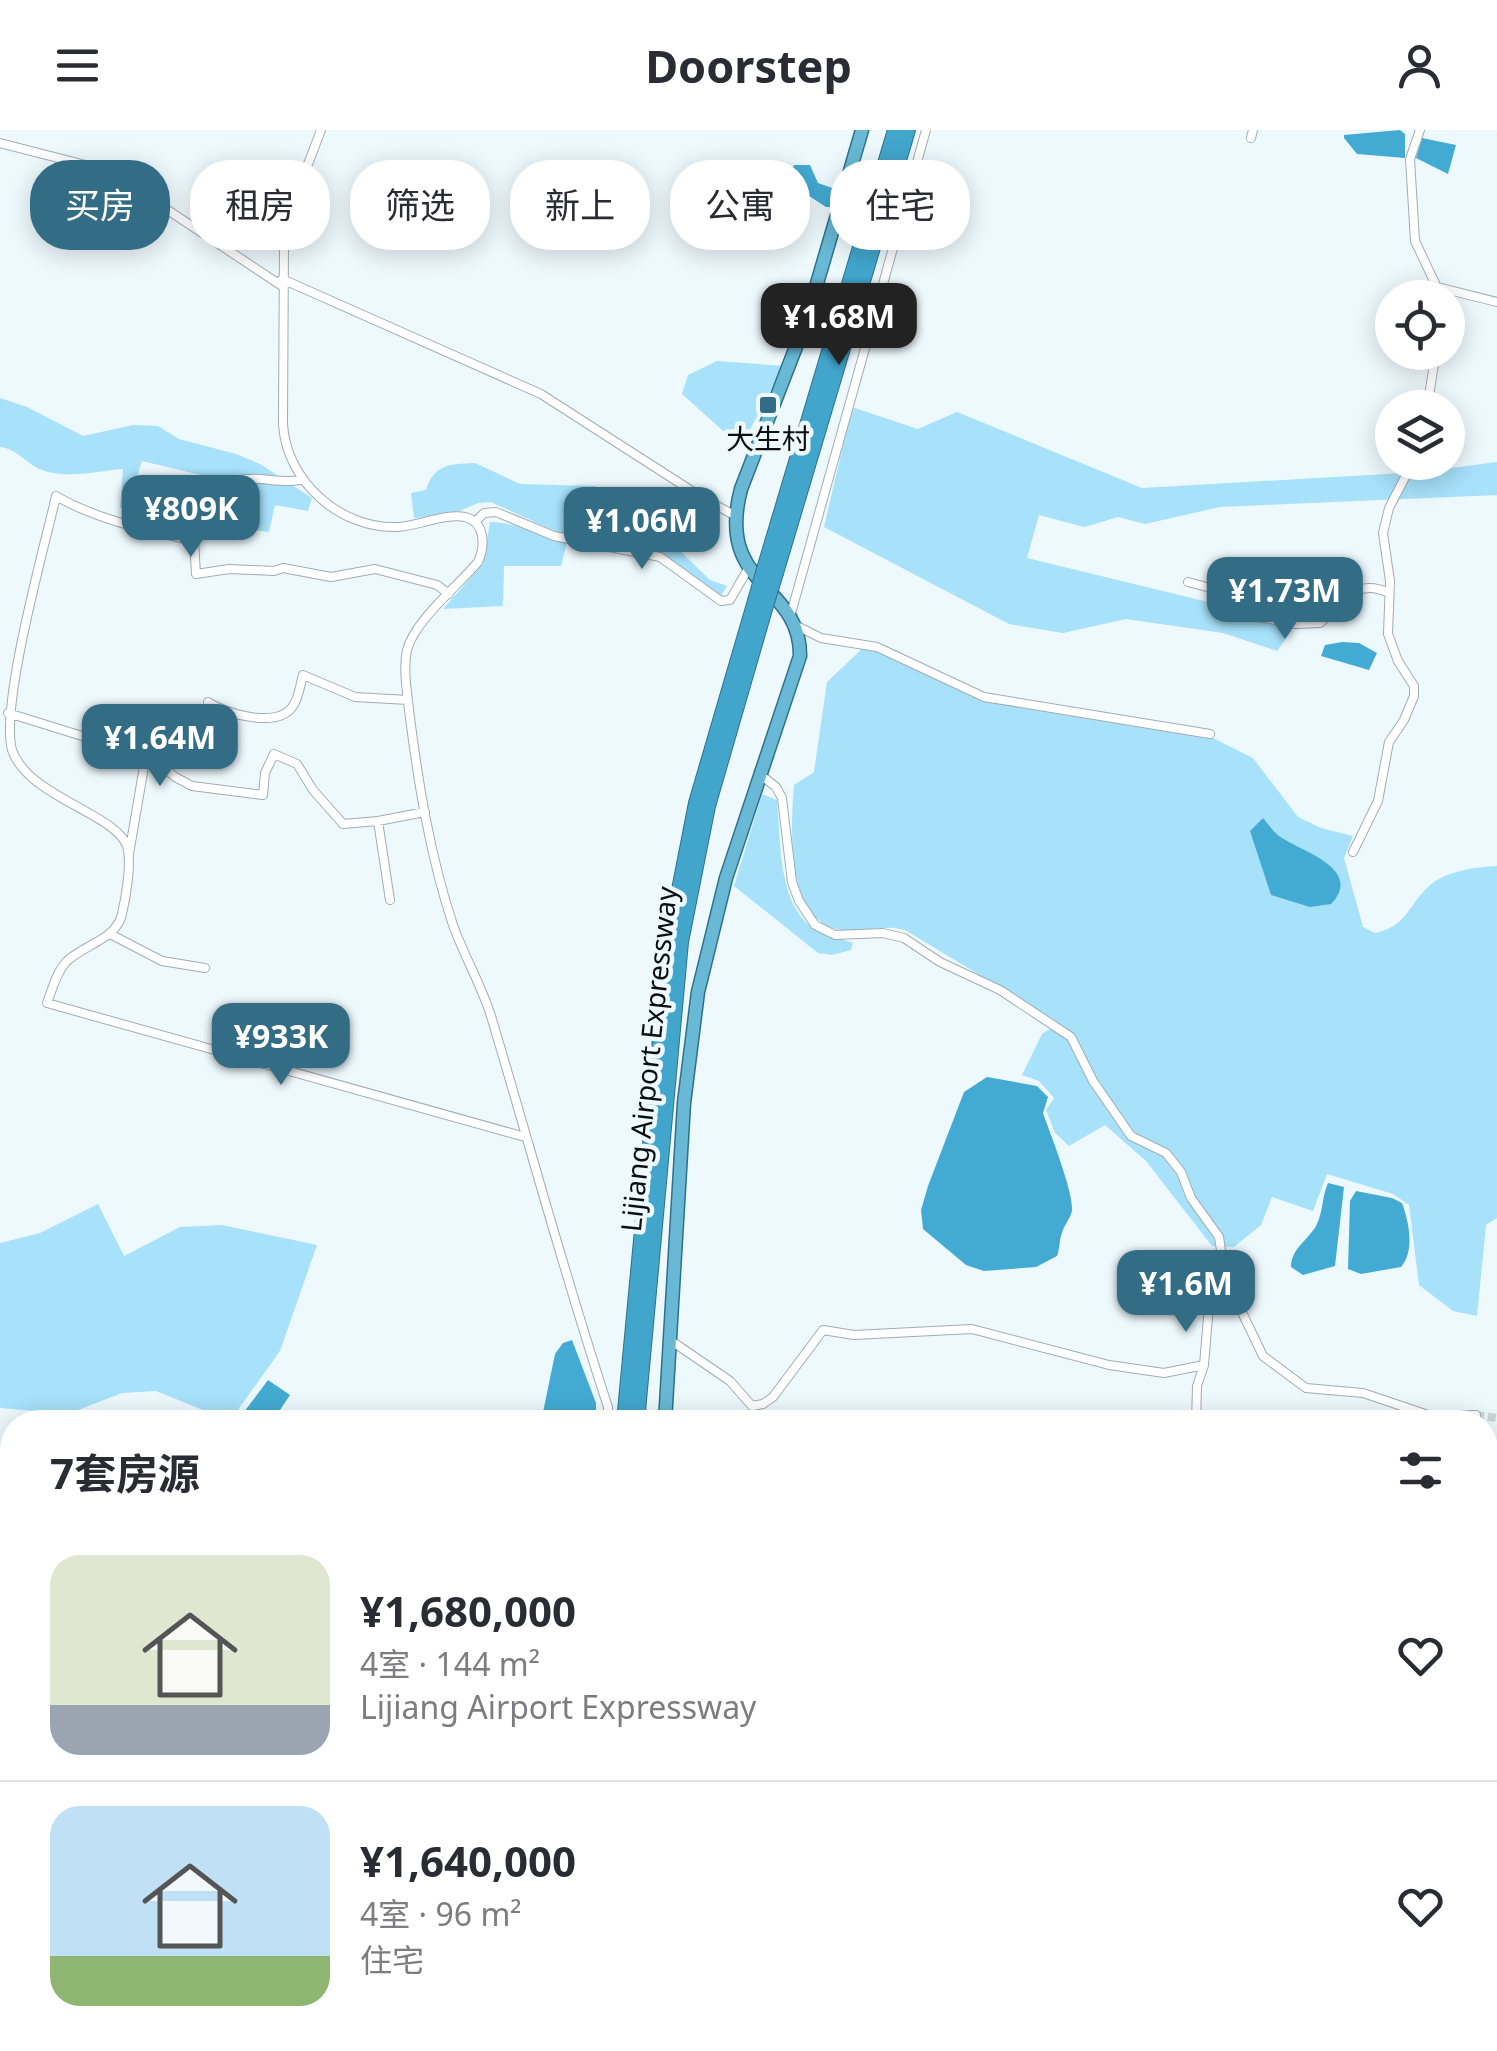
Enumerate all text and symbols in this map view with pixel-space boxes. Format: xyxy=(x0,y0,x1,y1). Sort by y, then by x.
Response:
text: Doorstep xyxy=(645,35,852,96)
icon: menu xyxy=(50,38,105,93)
icon: person xyxy=(1392,38,1447,93)
chip: 买房 xyxy=(30,160,170,250)
chip: 租房 xyxy=(190,160,330,250)
chip: 筛选 xyxy=(350,160,490,250)
chip: 新上 xyxy=(510,160,650,250)
chip: 公寓 xyxy=(670,160,810,250)
chip: 住宅 xyxy=(830,160,970,250)
map controls xyxy=(1375,280,1465,480)
button: locate xyxy=(1375,280,1465,370)
pin: ¥1.68M xyxy=(758,283,920,368)
text: ¥1.68M xyxy=(783,294,895,337)
button: layers xyxy=(1375,390,1465,480)
marker: 大生村 xyxy=(757,394,779,416)
place label: 大生村 xyxy=(726,419,810,457)
pin: ¥809K xyxy=(121,475,261,560)
text: ¥809K xyxy=(144,486,238,529)
pin: ¥1.06M xyxy=(561,487,723,572)
text: ¥1.06M xyxy=(586,498,698,541)
pin: ¥1.73M xyxy=(1204,557,1366,642)
text: ¥1.73M xyxy=(1229,568,1341,611)
pin: ¥1.64M xyxy=(79,704,241,789)
text: ¥1.64M xyxy=(104,715,216,758)
street label: Lijiang Airport Expressway xyxy=(611,884,685,1233)
pin: ¥933K xyxy=(211,1003,351,1088)
text: ¥933K xyxy=(234,1014,328,1057)
pin: ¥1.6M xyxy=(1116,1250,1256,1335)
text: ¥1.6M xyxy=(1139,1261,1233,1304)
icon: filters xyxy=(1393,1443,1448,1498)
text: 7套房源 xyxy=(50,1444,200,1501)
text: ¥1,680,000 xyxy=(360,1582,576,1639)
icon: home xyxy=(130,1595,250,1715)
icon: heart xyxy=(1393,1628,1448,1683)
text: 4室 · 144 m² xyxy=(360,1642,540,1685)
text: Lijiang Airport Expressway xyxy=(360,1685,756,1728)
text: ¥1,640,000 xyxy=(360,1832,576,1889)
icon: home xyxy=(130,1846,250,1966)
icon: heart xyxy=(1393,1879,1448,1934)
text: 4室 · 96 m² xyxy=(360,1892,522,1935)
text: 住宅 xyxy=(360,1938,424,1981)

